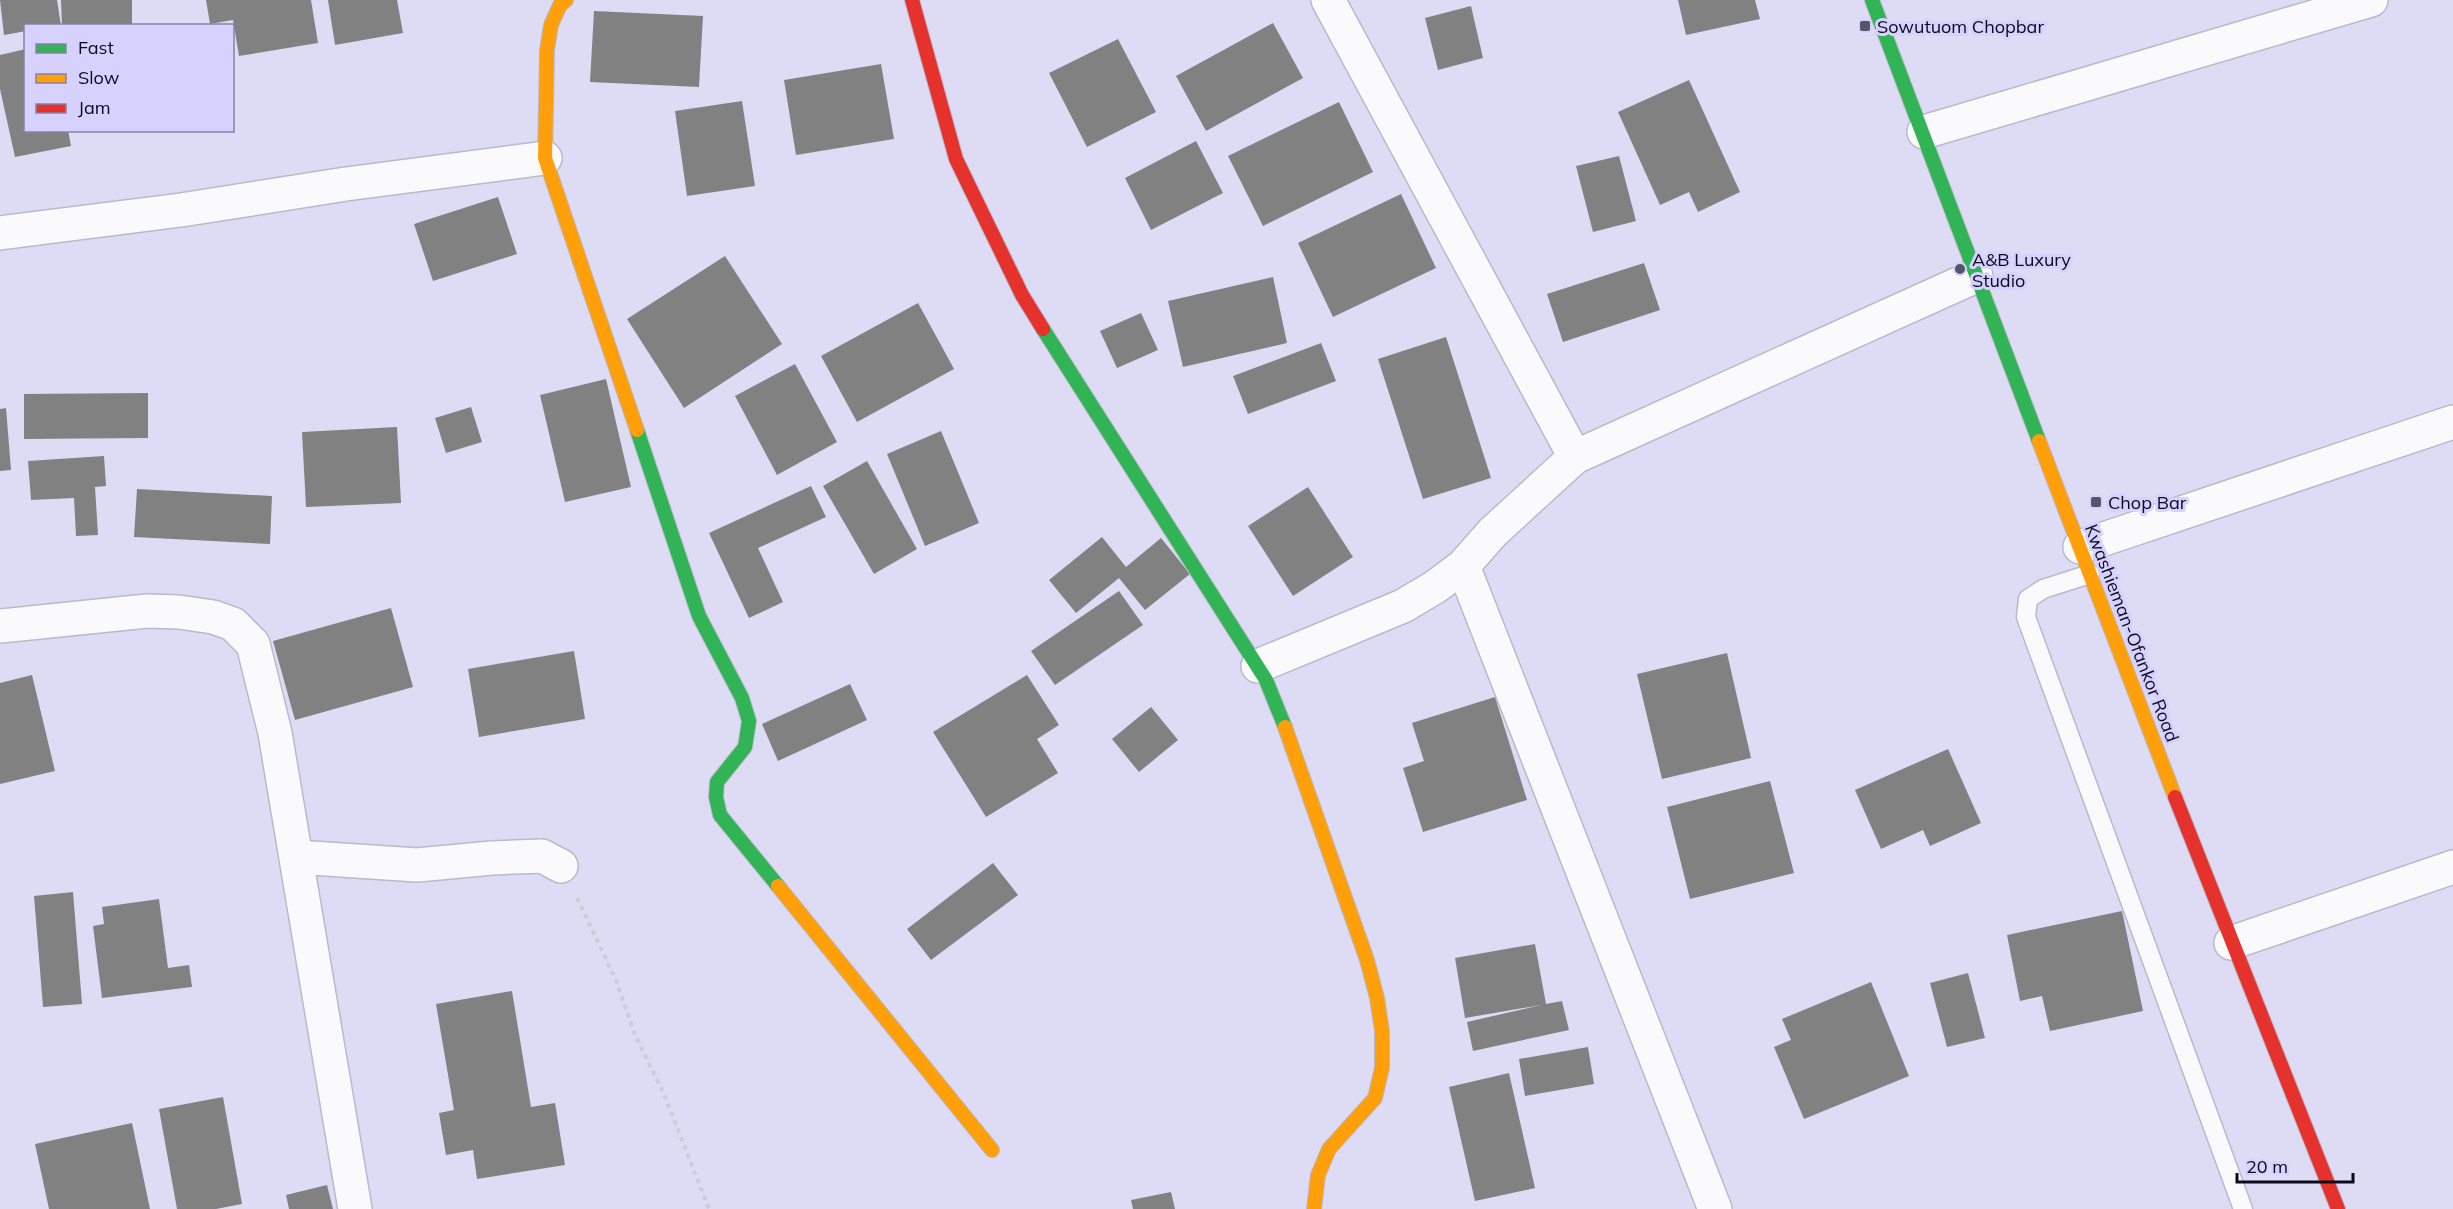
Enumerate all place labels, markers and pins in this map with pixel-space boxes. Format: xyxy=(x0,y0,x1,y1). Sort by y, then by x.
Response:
place label: Sowutuom Chopbar xyxy=(1877,15,2044,38)
marker: Sowutuom Chopbar xyxy=(1858,19,1872,33)
place label: A&B Luxury Studio xyxy=(1972,248,2071,292)
marker: A&B Luxury Studio xyxy=(1953,262,1967,276)
place label: Chop Bar xyxy=(2108,491,2187,514)
marker: Chop Bar xyxy=(2089,495,2103,509)

